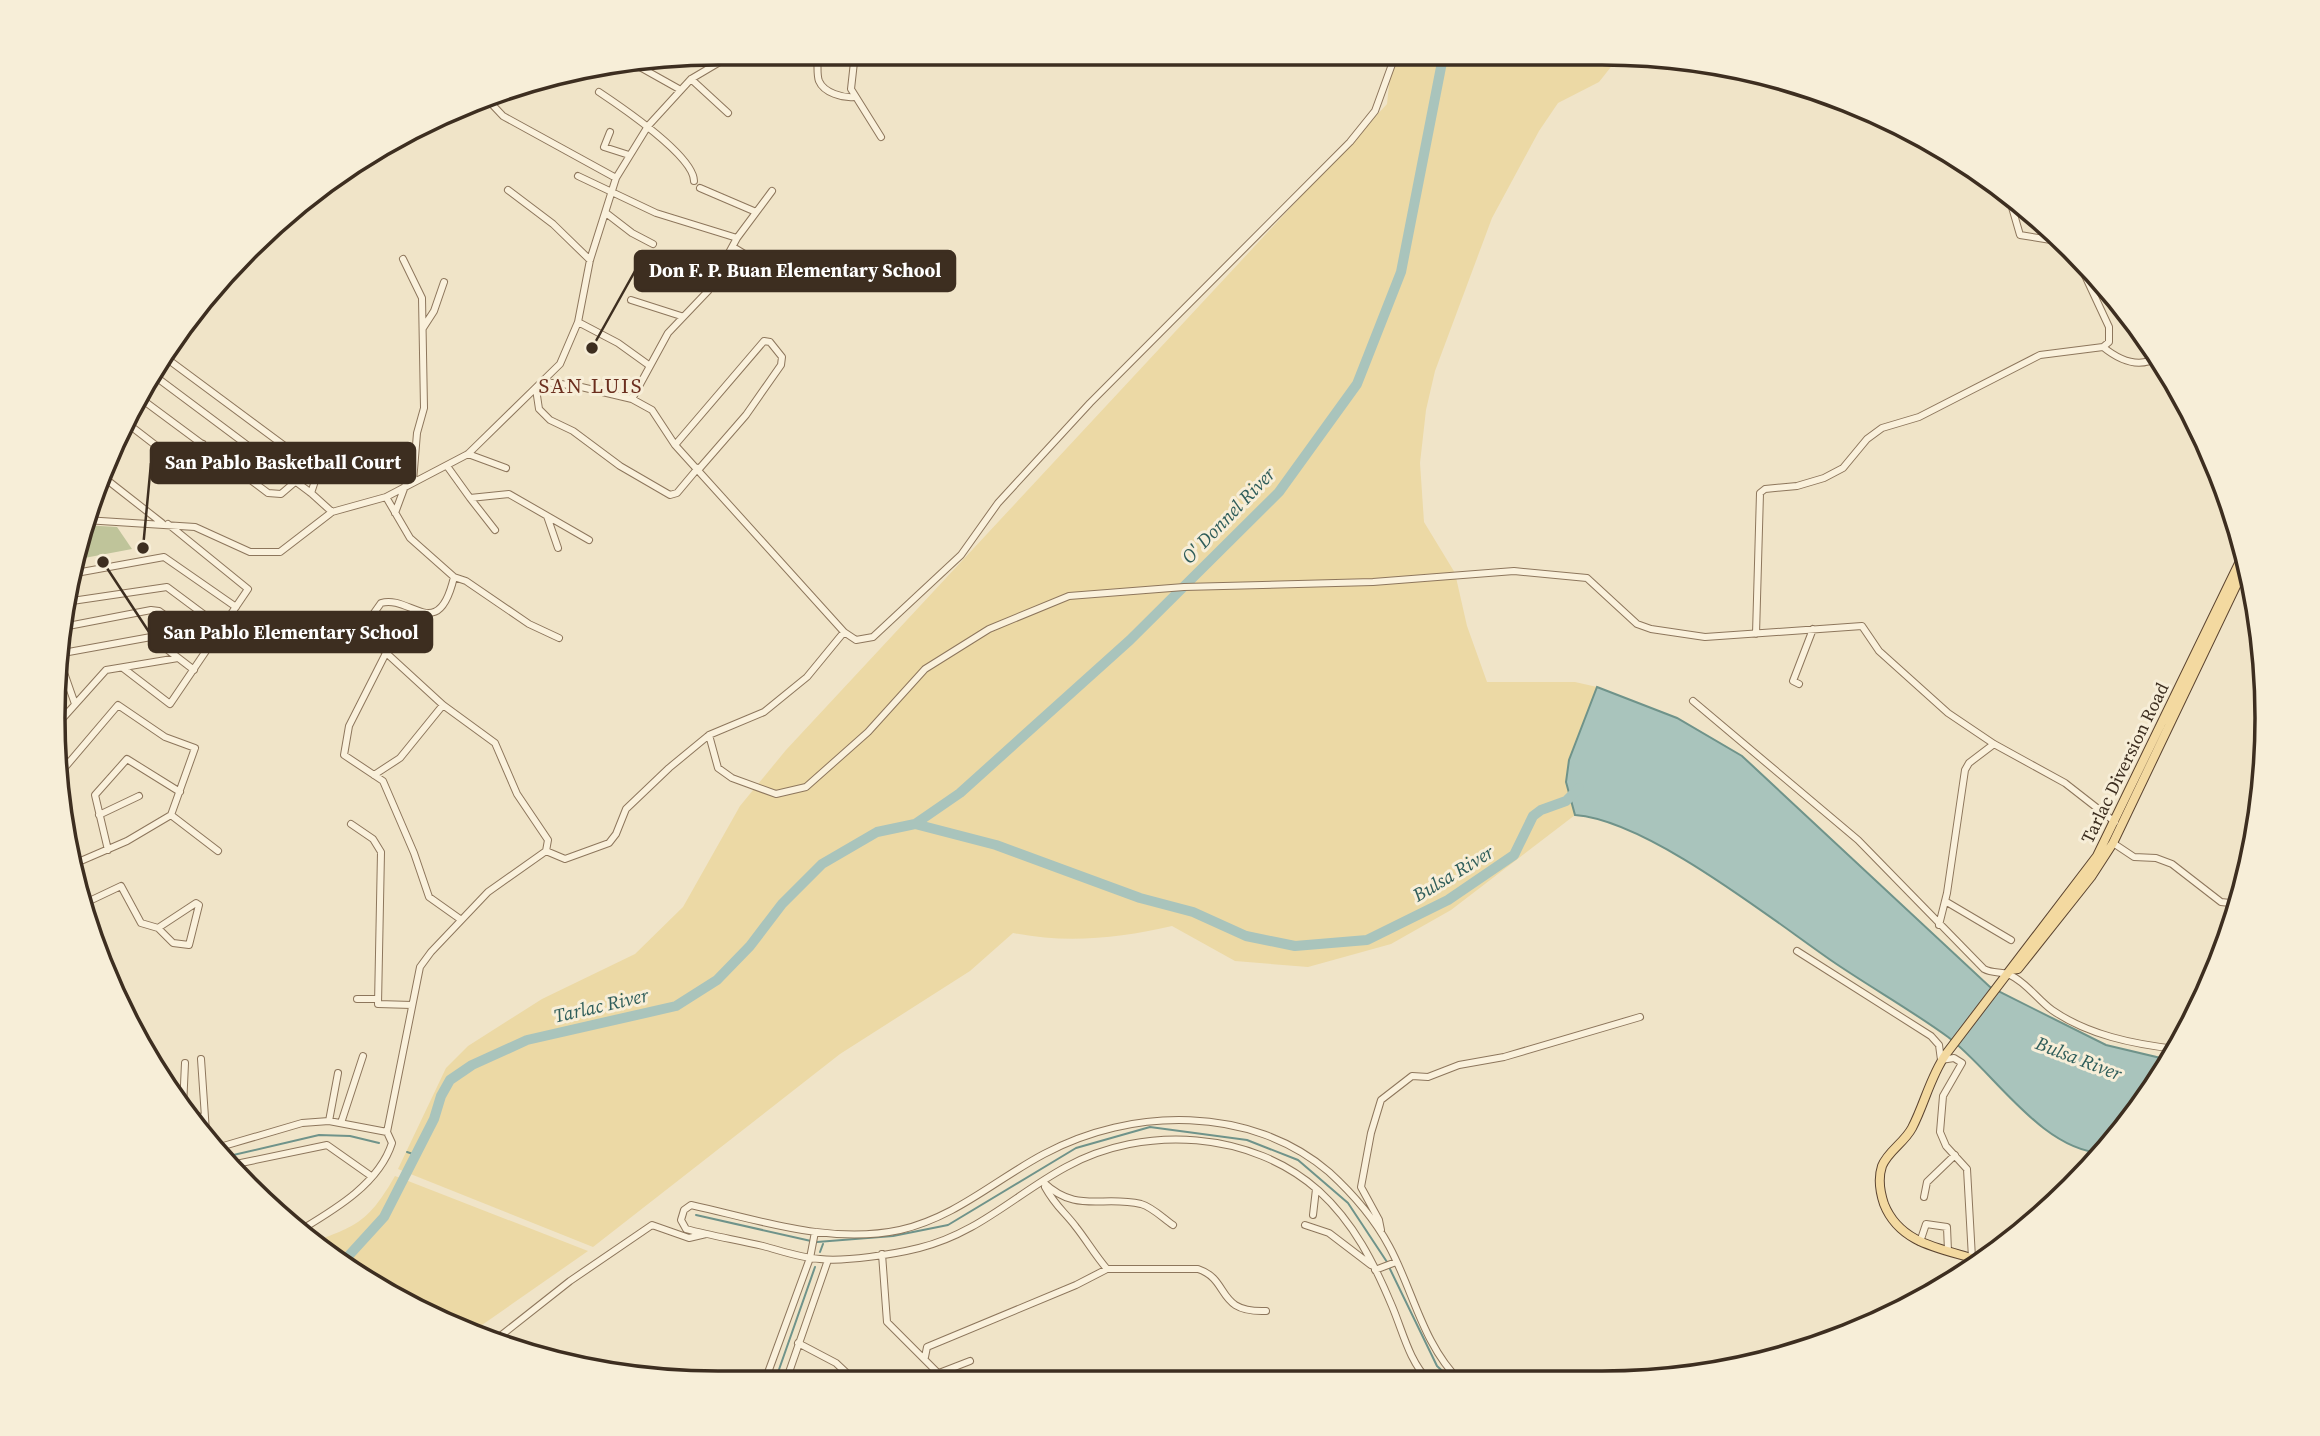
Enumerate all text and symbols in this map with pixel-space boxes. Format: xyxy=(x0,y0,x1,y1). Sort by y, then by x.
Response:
callout: Don F. P. Buan Elementary School xyxy=(635,251,955,291)
text: Don F. P. Buan Elementary School xyxy=(649,257,941,283)
district label: SAN LUIS xyxy=(538,371,644,400)
callout: San Pablo Basketball Court xyxy=(151,443,415,483)
text: San Pablo Basketball Court xyxy=(165,449,401,475)
water label: O' Donnel River xyxy=(1175,460,1282,569)
callout: San Pablo Elementary School xyxy=(149,612,432,652)
text: San Pablo Elementary School xyxy=(163,619,419,645)
street label: Tarlac Diversion Road xyxy=(2075,678,2174,847)
water label: Bulsa River xyxy=(1407,838,1500,908)
water label: Tarlac River xyxy=(551,981,652,1029)
water label: Bulsa River xyxy=(2031,1029,2127,1087)

